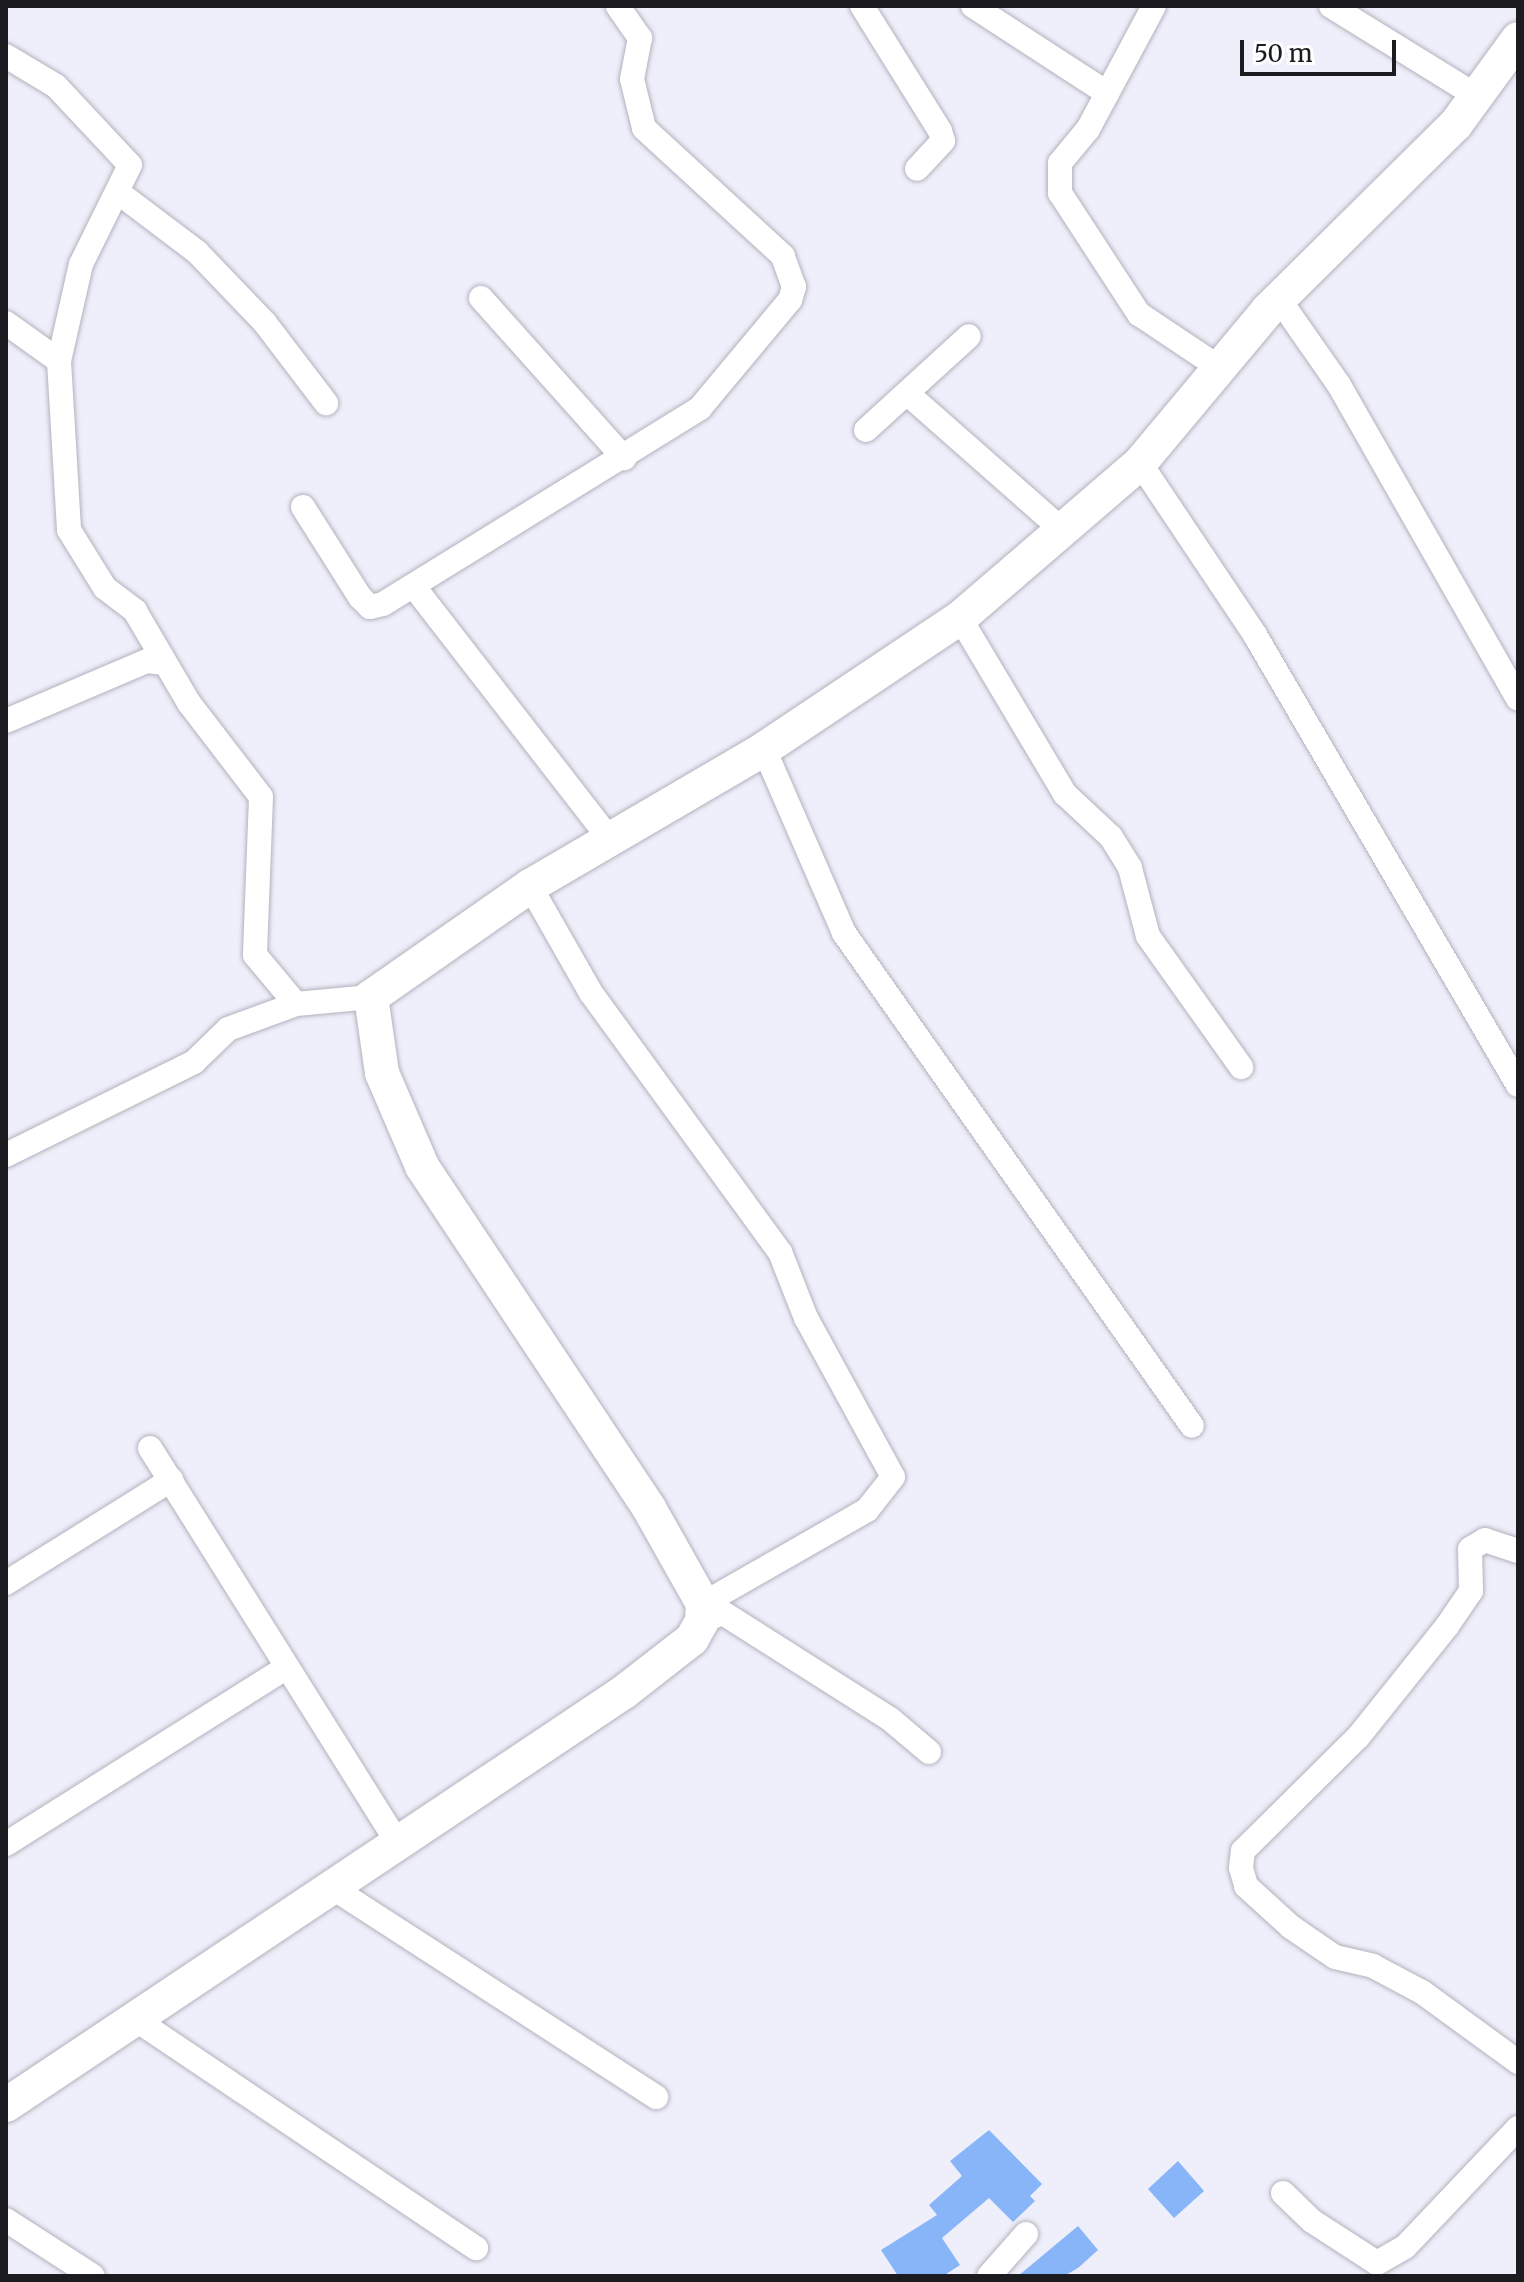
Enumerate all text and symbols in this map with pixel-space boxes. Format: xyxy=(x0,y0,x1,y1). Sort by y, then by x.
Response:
scale bar xyxy=(1244,24,1400,74)
text: 50 m xyxy=(1254,38,1313,69)

